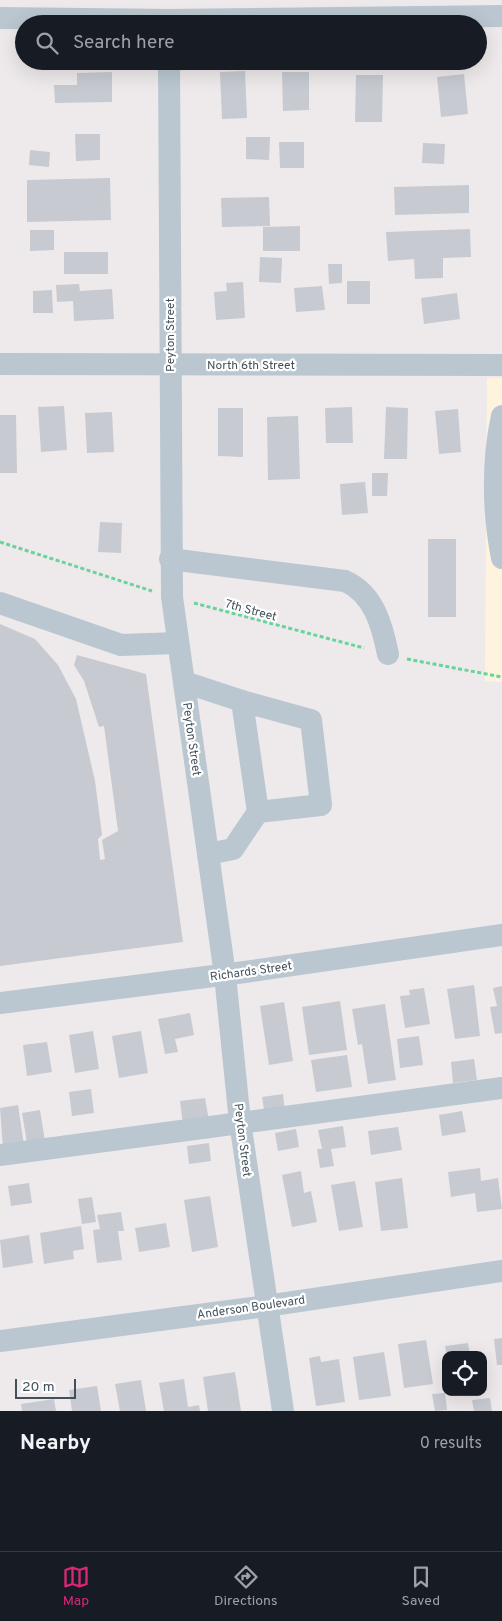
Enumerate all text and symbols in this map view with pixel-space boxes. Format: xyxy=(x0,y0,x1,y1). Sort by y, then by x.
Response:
search box xyxy=(15,15,487,70)
icon: search xyxy=(33,29,61,57)
text: Search here xyxy=(73,31,175,55)
street label: Peyton Street xyxy=(163,298,179,372)
street label: North 6th Street xyxy=(207,358,295,374)
street label: 7th Street xyxy=(223,596,278,626)
street label: Peyton Street xyxy=(178,701,204,777)
street label: Richards Street xyxy=(209,958,293,986)
street label: Peyton Street xyxy=(230,1102,254,1178)
street label: Anderson Boulevard xyxy=(196,1292,306,1323)
map controls xyxy=(442,1351,487,1396)
button: locate xyxy=(442,1351,487,1396)
scale bar xyxy=(15,1376,76,1399)
text: 20 m xyxy=(22,1379,55,1396)
text: Nearby xyxy=(20,1430,91,1457)
text: 0 results xyxy=(420,1434,482,1454)
tab: Map xyxy=(62,1563,90,1610)
tab: Directions xyxy=(214,1563,278,1610)
tab: Saved xyxy=(402,1563,440,1610)

